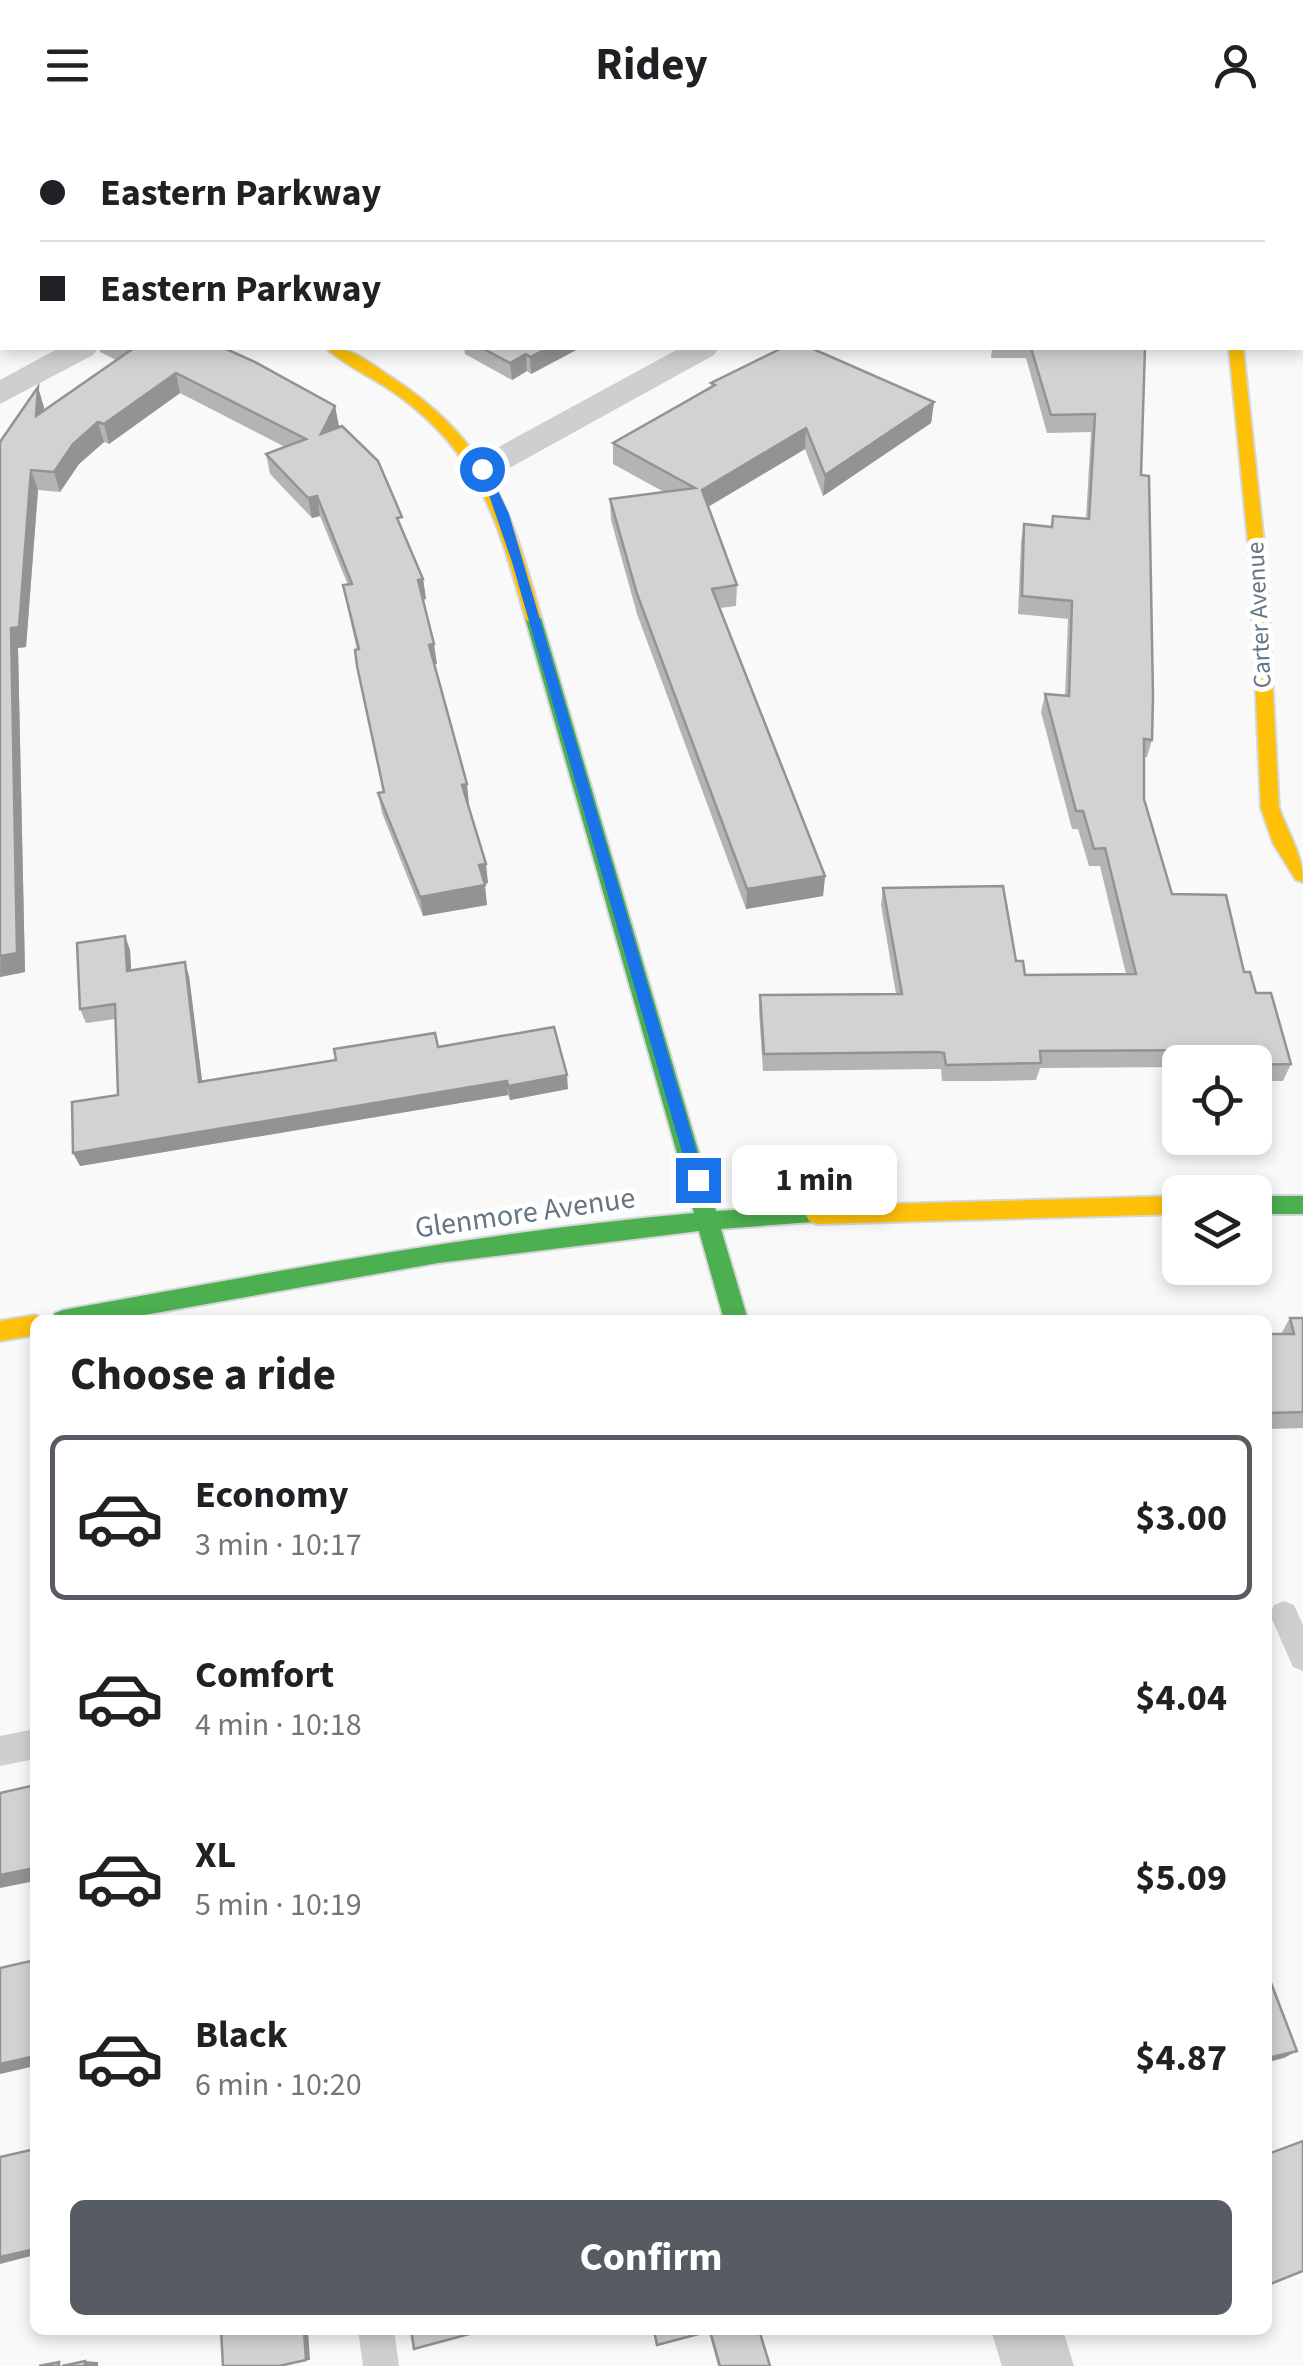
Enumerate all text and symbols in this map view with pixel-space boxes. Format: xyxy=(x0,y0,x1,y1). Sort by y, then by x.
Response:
text: Ridey xyxy=(595,33,708,97)
icon: menu xyxy=(40,38,95,93)
icon: person xyxy=(1208,38,1263,93)
text: Eastern Parkway xyxy=(100,166,381,220)
text: Eastern Parkway xyxy=(100,262,381,316)
route start xyxy=(460,447,505,492)
street label: Carter Avenue xyxy=(1237,541,1281,689)
map controls xyxy=(1162,1045,1272,1285)
button: locate xyxy=(1162,1045,1272,1155)
callout: 1 min xyxy=(733,1145,898,1215)
text: 1 min xyxy=(776,1157,853,1203)
route end xyxy=(676,1158,721,1203)
button: layers xyxy=(1162,1175,1272,1285)
street label: Glenmore Avenue xyxy=(412,1176,638,1250)
text: Choose a ride xyxy=(70,1343,336,1407)
text: Economy xyxy=(195,1468,348,1522)
icon: car xyxy=(75,1473,165,1563)
text: $3.00 xyxy=(1135,1491,1227,1545)
text: 3 min · 10:17 xyxy=(195,1522,362,1568)
text: Comfort xyxy=(195,1648,334,1702)
icon: car xyxy=(75,1653,165,1743)
text: $4.04 xyxy=(1135,1671,1227,1725)
text: 4 min · 10:18 xyxy=(195,1702,362,1748)
text: XL xyxy=(195,1828,236,1882)
icon: car xyxy=(75,1833,165,1923)
text: $5.09 xyxy=(1135,1851,1227,1905)
text: 5 min · 10:19 xyxy=(195,1882,362,1928)
text: Black xyxy=(195,2008,288,2062)
icon: car xyxy=(75,2013,165,2103)
text: $4.87 xyxy=(1135,2031,1227,2085)
text: 6 min · 10:20 xyxy=(195,2062,362,2108)
button: Confirm xyxy=(70,2200,1232,2315)

